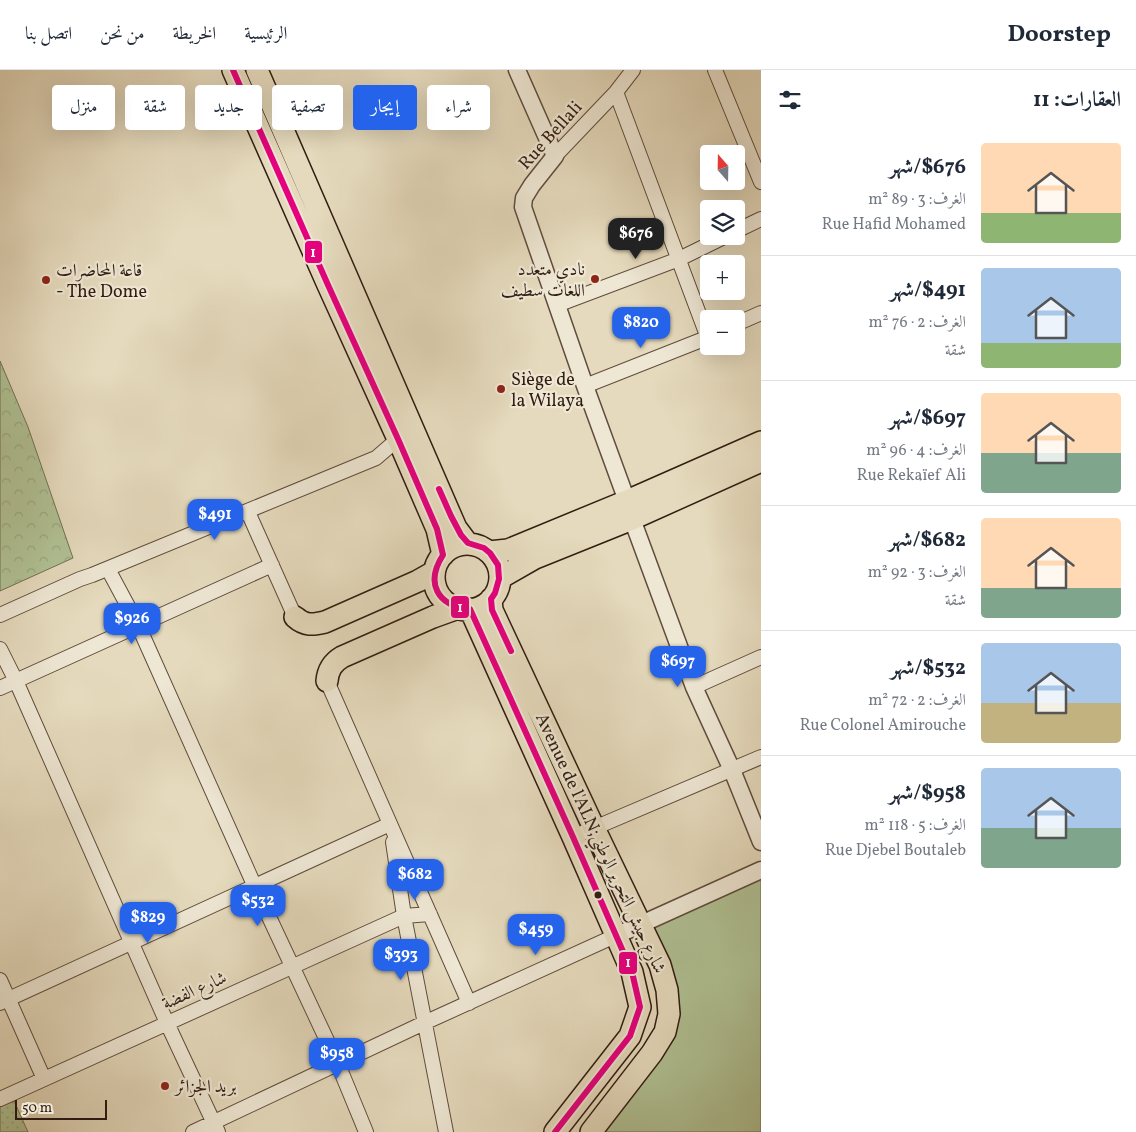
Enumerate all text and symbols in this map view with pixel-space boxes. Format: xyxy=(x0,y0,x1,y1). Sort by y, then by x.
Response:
text: Doorstep xyxy=(1007,18,1111,52)
text: اتصل بنا xyxy=(25,22,72,47)
text: من نحن xyxy=(100,22,144,47)
text: الخريطة xyxy=(172,22,216,47)
text: الرئيسية xyxy=(244,22,287,47)
chip: منزل xyxy=(52,85,115,130)
chip: شقة xyxy=(125,85,185,130)
chip: جديد xyxy=(195,85,262,130)
chip: تصفية xyxy=(272,85,343,130)
chip: إيجار xyxy=(353,85,417,130)
chip: شراء xyxy=(427,85,490,130)
icon: filters xyxy=(776,86,804,114)
text: العقارات: 11 xyxy=(1033,86,1121,115)
street label: Rue Bellali xyxy=(513,96,589,176)
north arrow xyxy=(700,145,745,190)
map controls xyxy=(700,145,745,355)
text: $676/شهر xyxy=(889,153,966,182)
icon: home xyxy=(1021,163,1081,223)
text: الغرف: 3 · 89 m² xyxy=(868,189,966,211)
button: layers xyxy=(700,200,745,245)
text: Rue Hafid Mohamed xyxy=(822,214,966,236)
pin: $676 xyxy=(606,218,666,260)
text: $676 xyxy=(619,223,653,245)
line badge: 1 xyxy=(304,240,323,264)
text: 1 xyxy=(310,244,316,263)
button: + xyxy=(700,255,745,300)
place label: نادي متعدد اللغات سطيف xyxy=(501,258,585,304)
place label: قاعة المحاضرات - The Dome xyxy=(56,259,147,305)
marker: نادي متعدد اللغات سطيف xyxy=(589,273,601,285)
marker: قاعة المحاضرات - The Dome xyxy=(40,274,52,286)
text: $491/شهر xyxy=(890,276,966,305)
icon: home xyxy=(1021,288,1081,348)
pin: $820 xyxy=(611,306,671,349)
button: − xyxy=(700,310,745,355)
text: $820 xyxy=(623,312,659,334)
text: الغرف: 2 · 76 m² xyxy=(868,312,966,334)
text: شقة xyxy=(945,340,966,362)
place label: Siège de la Wilaya xyxy=(511,368,584,414)
marker: Siège de la Wilaya xyxy=(495,383,507,395)
text: $697/شهر xyxy=(889,404,966,433)
icon: home xyxy=(1021,413,1081,473)
text: الغرف: 4 · 96 m² xyxy=(866,440,966,462)
text: Rue Rekaïef Ali xyxy=(857,465,966,487)
pin: $491 xyxy=(185,498,245,541)
text: $491 xyxy=(198,504,232,526)
text: $682/شهر xyxy=(888,526,966,555)
icon: home xyxy=(1021,538,1081,598)
text: الغرف: 3 · 92 m² xyxy=(868,562,966,584)
text: شقة xyxy=(945,590,966,612)
line badge: 1 xyxy=(450,595,470,619)
text: 1 xyxy=(457,599,463,618)
pin: $926 xyxy=(102,602,162,645)
text: $926 xyxy=(115,608,149,630)
pin: $697 xyxy=(648,646,708,688)
text: $697 xyxy=(661,651,695,673)
text: $532/شهر xyxy=(890,654,966,683)
icon: home xyxy=(1021,663,1081,723)
text: الغرف: 2 · 72 m² xyxy=(868,690,966,712)
street label: Avenue de l'ALN;شارع جيش التحرير الوطني xyxy=(525,709,671,979)
text: Rue Colonel Amirouche xyxy=(800,715,966,737)
text: $958/شهر xyxy=(889,779,966,808)
icon: home xyxy=(1021,788,1081,848)
text: الغرف: 5 · 118 m² xyxy=(865,815,966,837)
text: Rue Djebel Boutaleb xyxy=(825,840,966,862)
pin: $682 xyxy=(385,858,445,901)
text: $682 xyxy=(398,864,432,886)
pin: $532 xyxy=(228,884,288,927)
text: $532 xyxy=(241,890,275,912)
unlabelled marker xyxy=(593,890,603,900)
pin: $829 xyxy=(118,902,178,944)
text: $829 xyxy=(131,907,165,929)
pin: $459 xyxy=(506,914,566,956)
text: $459 xyxy=(519,919,553,941)
pin: $393 xyxy=(371,938,431,981)
text: $393 xyxy=(384,944,418,966)
line badge: 1 xyxy=(618,951,638,975)
text: 1 xyxy=(625,954,631,973)
street label: شارع الفضة xyxy=(158,966,231,1018)
pin: $958 xyxy=(307,1038,367,1080)
text: $958 xyxy=(320,1043,354,1065)
place label: بريد الجزائر xyxy=(173,1075,236,1100)
marker: بريد الجزائر xyxy=(159,1080,171,1092)
scale bar xyxy=(15,1097,108,1120)
text: 50 m xyxy=(22,1099,52,1118)

